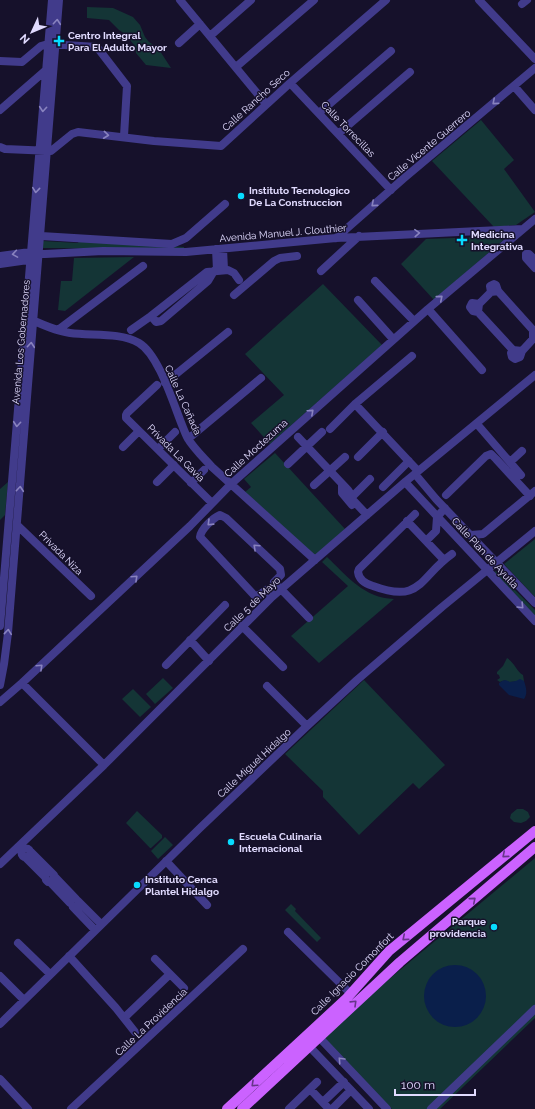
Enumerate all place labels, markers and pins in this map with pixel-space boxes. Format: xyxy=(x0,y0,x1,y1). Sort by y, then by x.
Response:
place label: Centro Integral Para El Adulto Mayor xyxy=(68,30,167,53)
marker: Centro Integral Para El Adulto Mayor xyxy=(53,35,65,47)
place label: Instituto Tecnologico De La Construccion xyxy=(249,185,350,208)
marker: Instituto Tecnologico De La Construccion xyxy=(236,191,246,201)
place label: Medicina Integrativa xyxy=(471,229,523,252)
marker: Medicina Integrativa xyxy=(456,234,468,246)
place label: Escuela Culinaria Internacional xyxy=(239,831,322,854)
marker: Escuela Culinaria Internacional xyxy=(226,837,236,847)
place label: Instituto Cenca Plantel Hidalgo xyxy=(145,874,219,897)
marker: Instituto Cenca Plantel Hidalgo xyxy=(132,880,142,890)
place label: Parque providencia xyxy=(430,916,486,939)
marker: Parque providencia xyxy=(489,922,499,932)

